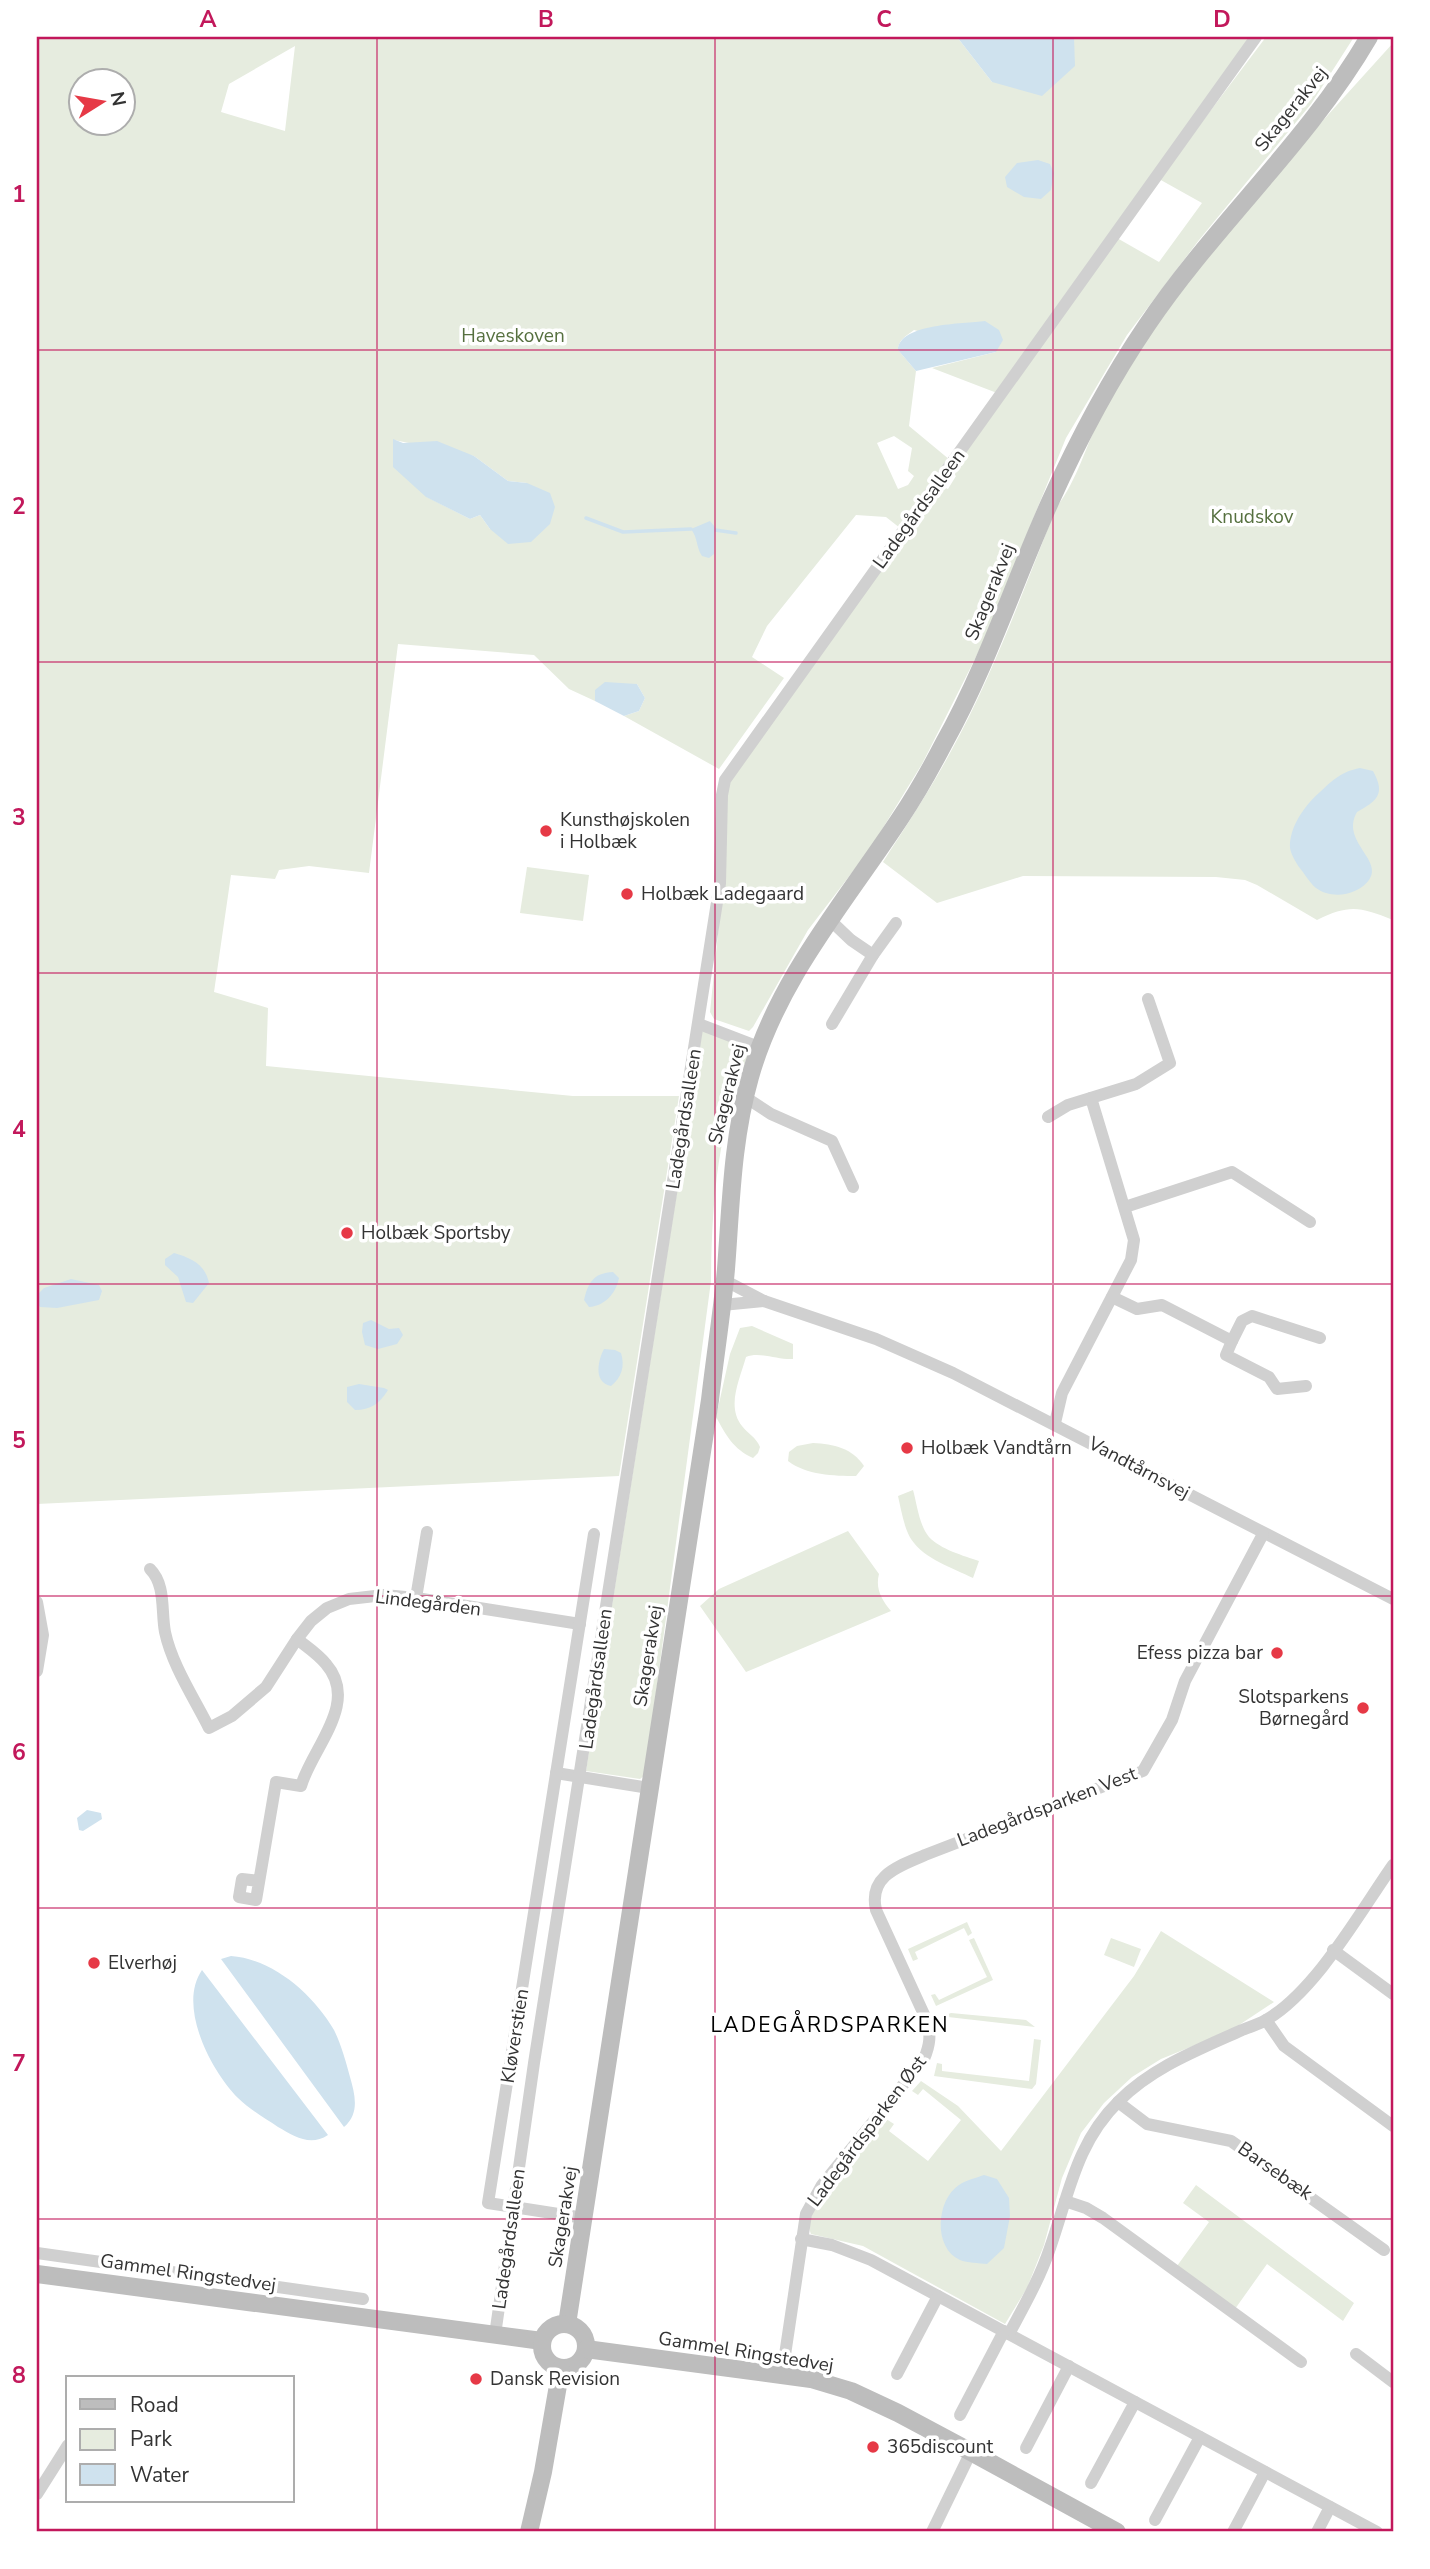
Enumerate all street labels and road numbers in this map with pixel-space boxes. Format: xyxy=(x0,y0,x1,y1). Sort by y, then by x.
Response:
street label: Skagerakvej xyxy=(1249,61,1333,157)
street label: Ladegårdsalleen xyxy=(867,444,971,574)
street label: Skagerakvej xyxy=(959,540,1021,644)
street label: Skagerakvej xyxy=(702,1041,752,1147)
street label: Ladegårdsalleen xyxy=(660,1047,708,1191)
street label: Vandtårnsvej xyxy=(1083,1430,1194,1506)
street label: Lindegården xyxy=(374,1584,482,1622)
street label: Skagerakvej xyxy=(627,1603,669,1709)
street label: Ladegårdsalleen xyxy=(573,1607,619,1751)
street label: Ladegårdsparken Vest xyxy=(953,1761,1141,1853)
street label: Kløverstien xyxy=(495,1987,535,2085)
street label: Ladegårdsparken Øst xyxy=(802,2050,933,2212)
street label: Barsebæk xyxy=(1232,2136,1318,2207)
street label: Skagerakvej xyxy=(542,2164,584,2270)
street label: Ladegårdsalleen xyxy=(486,2167,532,2311)
street label: Gammel Ringstedvej xyxy=(99,2248,277,2298)
street label: Gammel Ringstedvej xyxy=(657,2325,835,2379)

